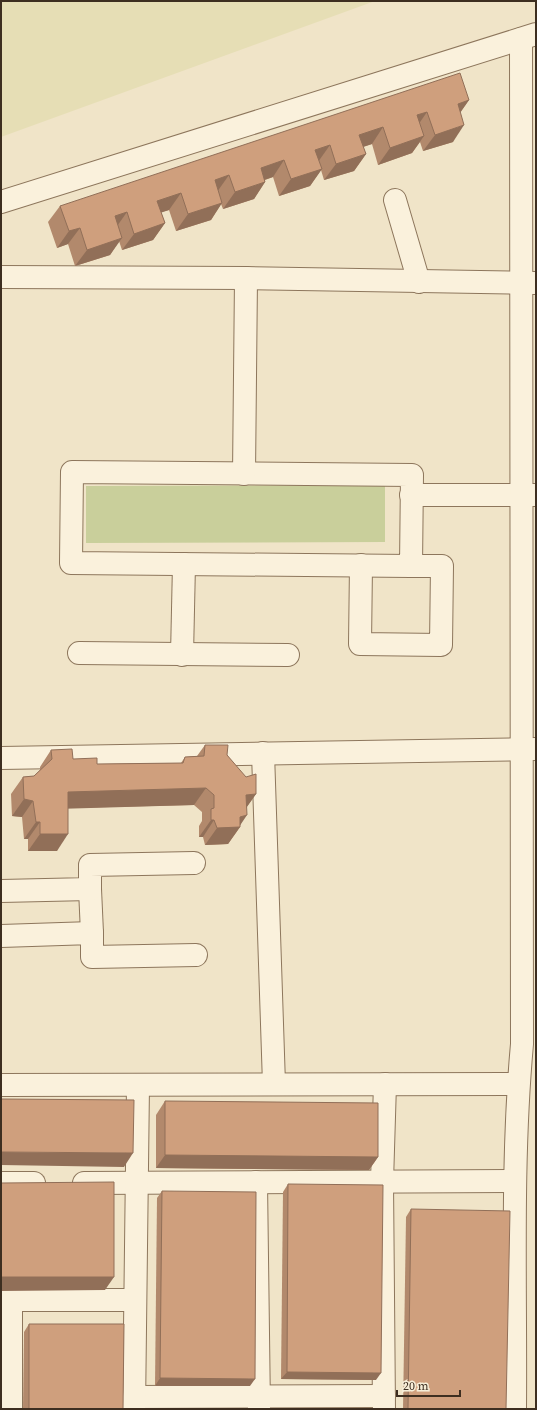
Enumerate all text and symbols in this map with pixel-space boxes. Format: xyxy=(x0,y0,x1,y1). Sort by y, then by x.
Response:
scale bar xyxy=(397,1372,460,1398)
text: 20 m xyxy=(403,1378,429,1394)

